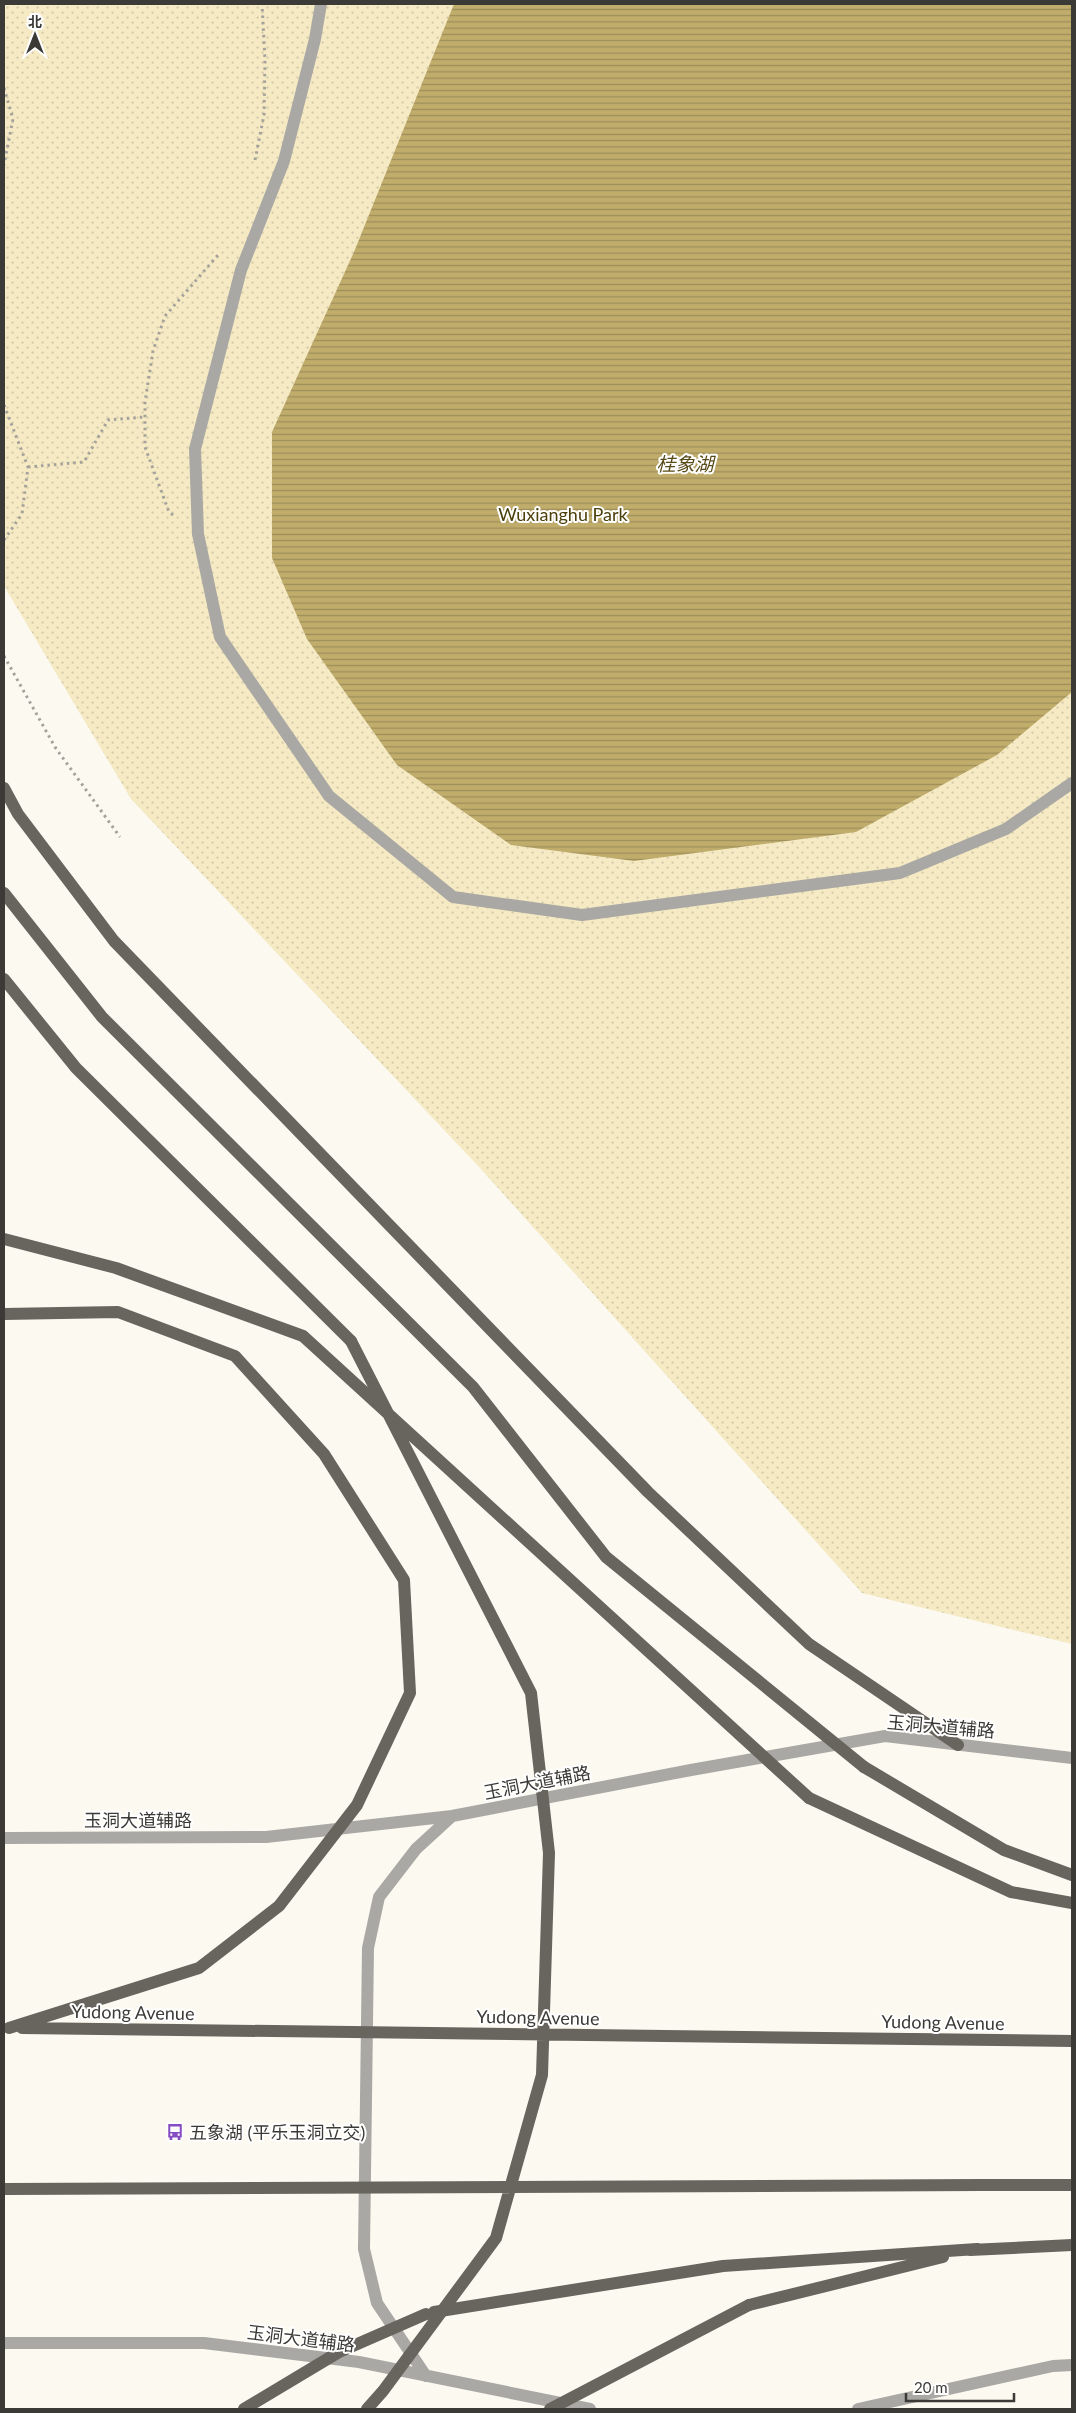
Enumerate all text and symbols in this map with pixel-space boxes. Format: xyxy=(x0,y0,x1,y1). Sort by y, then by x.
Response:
north arrow xyxy=(10,10,60,60)
text: 北 xyxy=(28,13,42,30)
water label: 桂象湖 xyxy=(656,452,716,475)
park label: Wuxianghu Park xyxy=(498,503,629,525)
street label: 玉洞大道辅路 xyxy=(886,1710,996,1742)
street label: 玉洞大道辅路 xyxy=(482,1761,592,1803)
street label: 玉洞大道辅路 xyxy=(84,1809,192,1831)
street label: Yudong Avenue xyxy=(71,2000,195,2024)
street label: Yudong Avenue xyxy=(476,2005,600,2029)
street label: Yudong Avenue xyxy=(881,2010,1005,2034)
place label: 五象湖 (平乐玉洞立交) xyxy=(189,2121,365,2143)
bus stop icon: 五象湖 (平乐玉洞立交) xyxy=(165,2122,185,2142)
street label: 玉洞大道辅路 xyxy=(246,2321,356,2355)
scale bar xyxy=(906,2370,1014,2402)
text: 20 m xyxy=(914,2378,948,2396)

